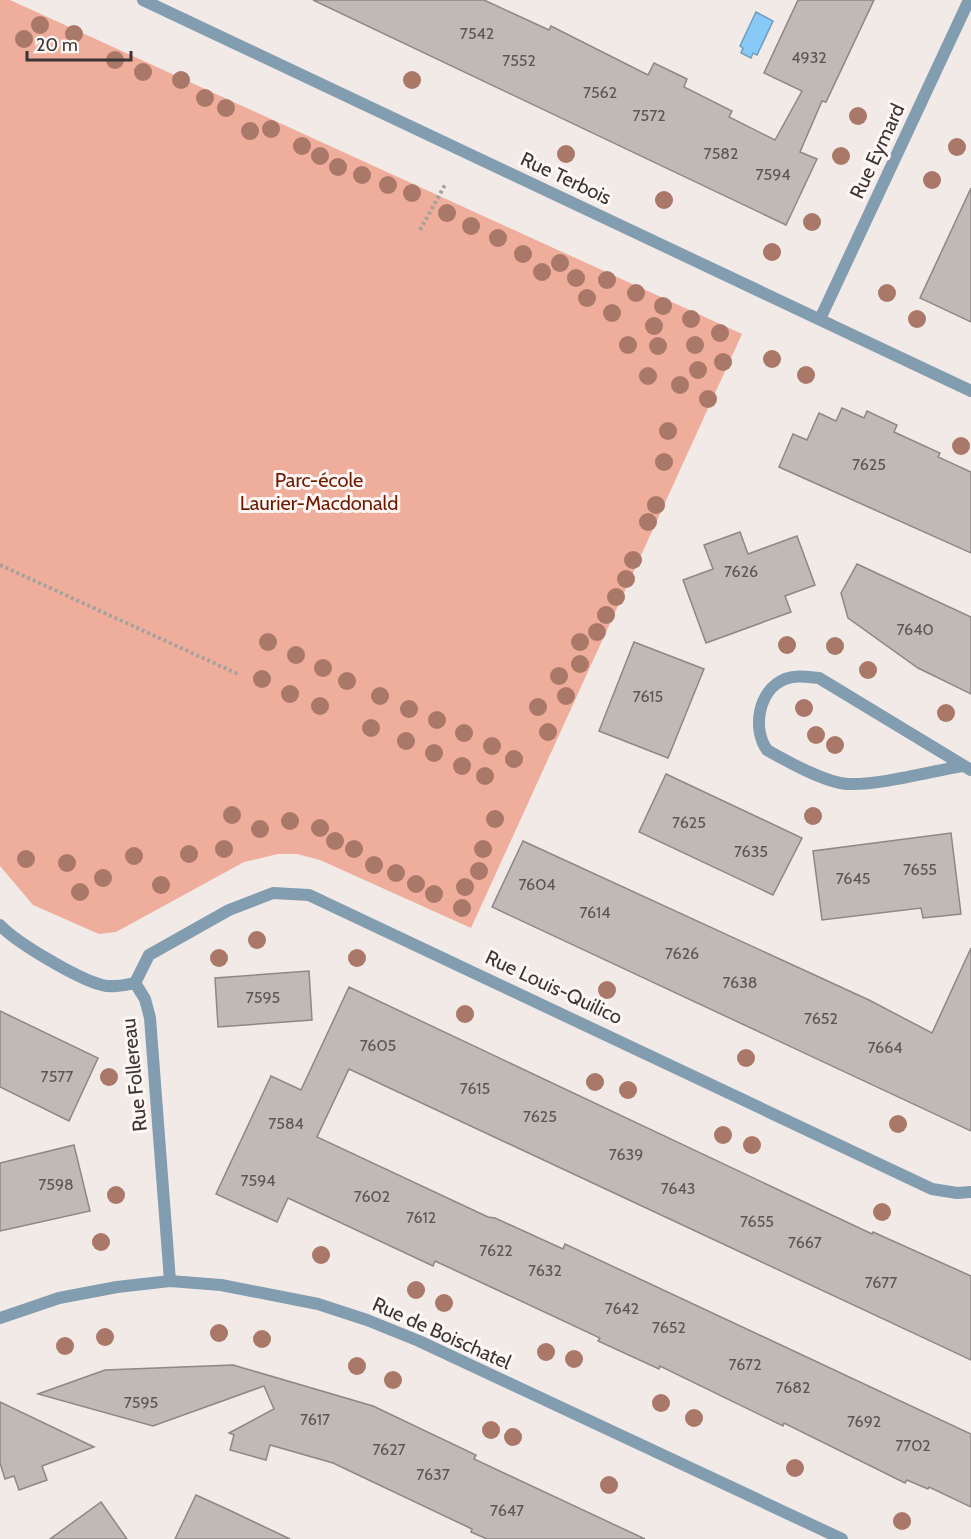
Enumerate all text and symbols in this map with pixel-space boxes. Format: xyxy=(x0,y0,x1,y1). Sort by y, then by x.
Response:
scale bar xyxy=(27,24,130,62)
house number: 7542 xyxy=(460,24,494,43)
text: 20 m xyxy=(36,34,78,56)
house number: 4932 xyxy=(791,48,827,67)
house number: 7552 xyxy=(502,51,536,70)
house number: 7562 xyxy=(583,83,617,102)
street label: Rue Eymard xyxy=(845,100,909,202)
house number: 7572 xyxy=(632,106,666,125)
house number: 7582 xyxy=(704,144,738,163)
street label: Rue Terbois xyxy=(517,147,615,209)
house number: 7594 xyxy=(755,165,791,184)
house number: 7625 xyxy=(852,455,886,474)
park label: Parc-école Laurier-Macdonald xyxy=(240,468,398,515)
house number: 7626 xyxy=(724,562,758,581)
house number: 7640 xyxy=(896,620,934,639)
house number: 7615 xyxy=(633,687,663,706)
house number: 7625 xyxy=(672,813,706,832)
house number: 7635 xyxy=(734,842,768,861)
house number: 7655 xyxy=(903,860,937,879)
house number: 7645 xyxy=(836,869,870,888)
house number: 7604 xyxy=(518,875,556,894)
house number: 7614 xyxy=(579,903,611,922)
house number: 7626 xyxy=(665,944,699,963)
street label: Rue Louis-Quilico xyxy=(482,945,626,1029)
house number: 7638 xyxy=(722,973,758,992)
house number: 7595 xyxy=(246,988,280,1007)
house number: 7652 xyxy=(804,1009,838,1028)
street label: Rue Follereau xyxy=(116,1017,152,1133)
house number: 7605 xyxy=(360,1036,396,1055)
house number: 7664 xyxy=(867,1038,903,1057)
house number: 7577 xyxy=(41,1067,73,1086)
house number: 7615 xyxy=(460,1079,490,1098)
house number: 7625 xyxy=(523,1107,557,1126)
house number: 7584 xyxy=(268,1114,304,1133)
house number: 7639 xyxy=(609,1145,643,1164)
house number: 7594 xyxy=(240,1171,276,1190)
house number: 7598 xyxy=(38,1175,74,1194)
house number: 7643 xyxy=(661,1179,695,1198)
house number: 7602 xyxy=(354,1187,390,1206)
house number: 7612 xyxy=(406,1208,436,1227)
house number: 7655 xyxy=(740,1212,774,1231)
house number: 7667 xyxy=(788,1233,822,1252)
house number: 7622 xyxy=(479,1241,513,1260)
house number: 7632 xyxy=(528,1261,562,1280)
house number: 7677 xyxy=(865,1273,897,1292)
street label: Rue de Boischatel xyxy=(369,1292,515,1374)
house number: 7642 xyxy=(605,1299,639,1318)
house number: 7652 xyxy=(652,1318,686,1337)
house number: 7672 xyxy=(728,1355,762,1374)
house number: 7682 xyxy=(776,1378,810,1397)
house number: 7595 xyxy=(124,1393,158,1412)
house number: 7617 xyxy=(300,1410,330,1429)
house number: 7692 xyxy=(847,1412,881,1431)
house number: 7702 xyxy=(895,1436,931,1455)
house number: 7627 xyxy=(372,1440,406,1459)
house number: 7637 xyxy=(416,1465,450,1484)
house number: 7647 xyxy=(490,1501,524,1520)

